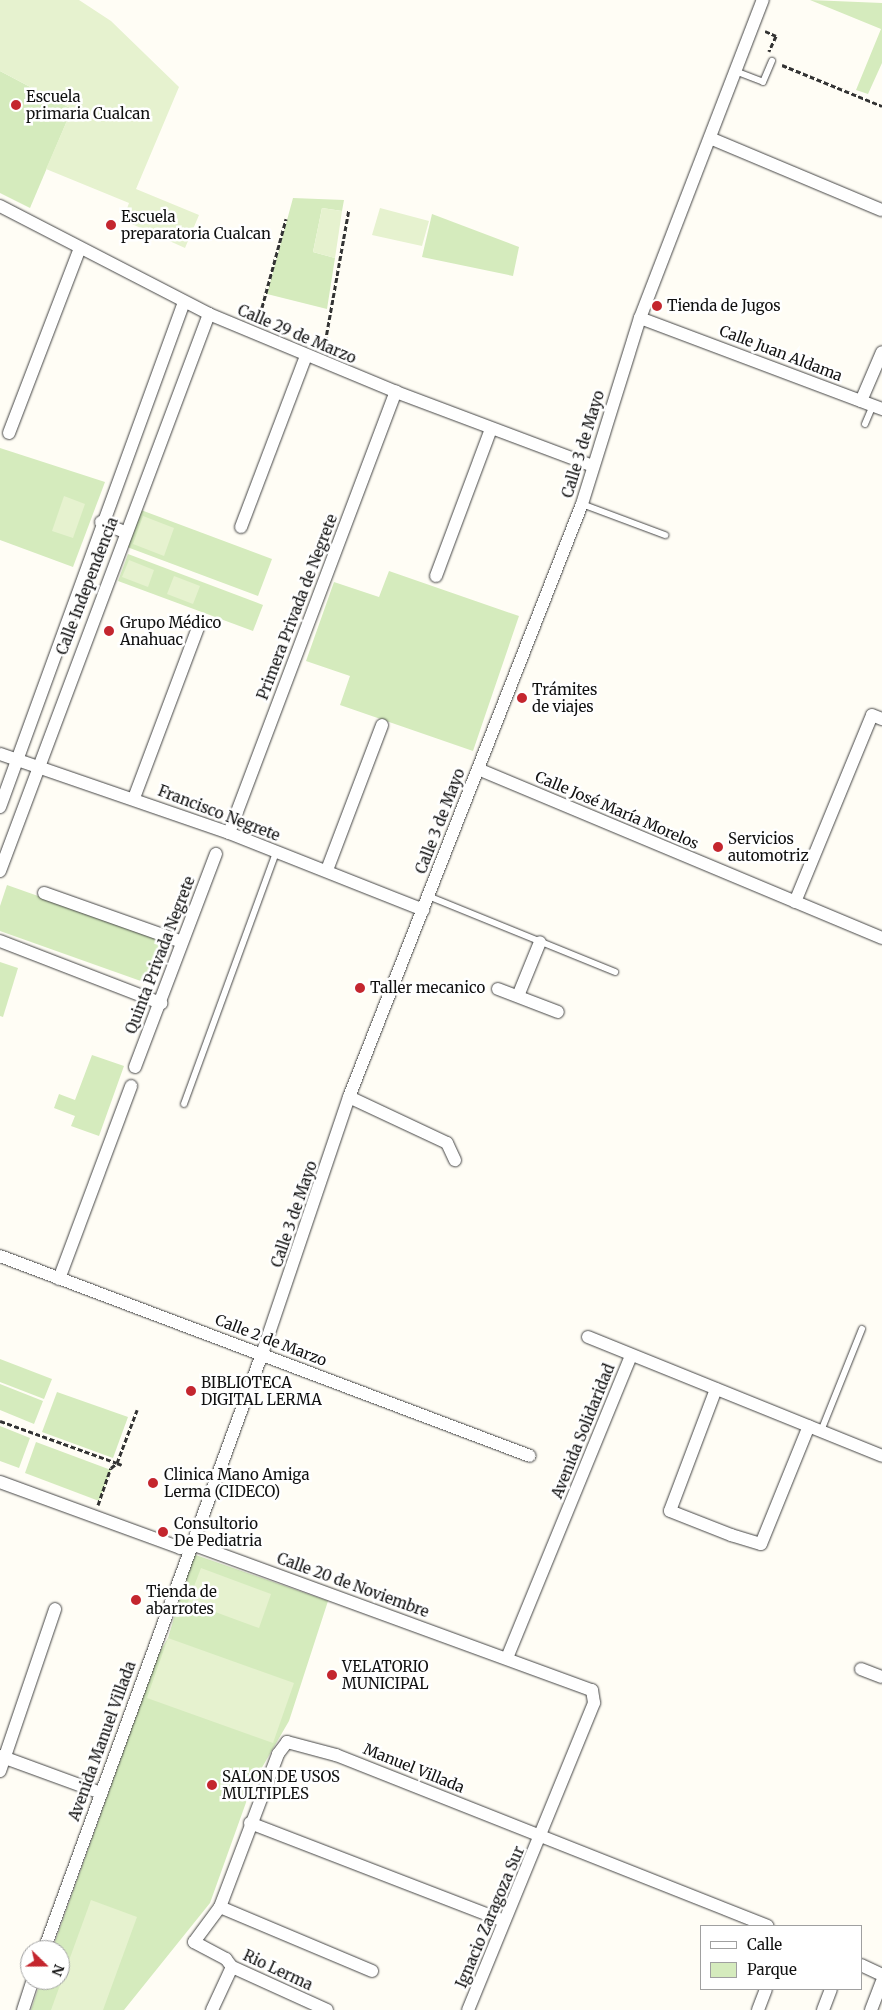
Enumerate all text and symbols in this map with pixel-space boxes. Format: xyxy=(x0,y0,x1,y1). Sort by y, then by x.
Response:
place label: Escuela primaria Cualcan xyxy=(26,87,150,122)
marker: Escuela primaria Cualcan xyxy=(10,99,22,111)
place label: Escuela preparatoria Cualcan xyxy=(121,207,271,242)
marker: Escuela preparatoria Cualcan xyxy=(105,219,117,231)
place label: Tienda de Jugos xyxy=(667,297,781,315)
marker: Tienda de Jugos xyxy=(651,300,663,312)
street label: Calle 29 de Marzo xyxy=(235,301,359,367)
street label: Calle Juan Aldama xyxy=(717,321,845,385)
street label: Calle 3 de Mayo xyxy=(558,388,608,500)
street label: Primera Privada de Negrete xyxy=(253,512,341,702)
street label: Calle Independencia xyxy=(52,515,122,657)
place label: Grupo Médico Anahuac xyxy=(120,613,221,648)
marker: Grupo Médico Anahuac xyxy=(102,624,116,638)
place label: Trámites de viajes xyxy=(532,680,597,715)
marker: Trámites de viajes xyxy=(516,692,528,704)
street label: Calle 3 de Mayo xyxy=(412,766,468,876)
street label: Calle José María Morelos xyxy=(533,767,701,853)
street label: Francisco Negrete xyxy=(156,781,282,845)
place label: Servicios automotriz xyxy=(728,829,809,864)
marker: Servicios automotriz xyxy=(712,841,724,853)
street label: Quinta Privada Negrete xyxy=(122,874,198,1036)
place label: Taller mecanico xyxy=(370,979,485,997)
marker: Taller mecanico xyxy=(354,982,366,994)
street label: Calle 3 de Mayo xyxy=(267,1158,321,1270)
street label: Calle 2 de Marzo xyxy=(213,1310,329,1370)
street label: Avenida Solidaridad xyxy=(548,1361,618,1501)
place label: BIBLIOTECA DIGITAL LERMA xyxy=(201,1373,322,1408)
marker: BIBLIOTECA DIGITAL LERMA xyxy=(185,1385,197,1397)
place label: Clinica Mano Amiga Lerma (CIDECO) xyxy=(164,1465,310,1500)
marker: Clinica Mano Amiga Lerma (CIDECO) xyxy=(146,1476,160,1490)
place label: Consultorio De Pediatria xyxy=(174,1514,262,1549)
marker: Consultorio De Pediatria xyxy=(156,1525,170,1539)
street label: Calle 20 de Noviembre xyxy=(275,1549,431,1621)
place label: Tienda de abarrotes xyxy=(146,1582,217,1617)
marker: Tienda de abarrotes xyxy=(130,1594,142,1606)
place label: VELATORIO MUNICIPAL xyxy=(342,1657,429,1692)
street label: Avenida Manuel Villada xyxy=(65,1659,139,1823)
marker: VELATORIO MUNICIPAL xyxy=(326,1669,338,1681)
street label: Manuel Villada xyxy=(361,1740,467,1796)
place label: SALON DE USOS MULTIPLES xyxy=(222,1767,340,1802)
marker: SALON DE USOS MULTIPLES xyxy=(206,1779,218,1791)
street label: Ignacio Zaragoza Sur xyxy=(452,1843,528,1991)
legend xyxy=(700,1925,862,1990)
text: Calle xyxy=(747,1935,782,1954)
north arrow xyxy=(20,1940,70,1990)
street label: Rio Lerma xyxy=(240,1946,316,1994)
text: Parque xyxy=(747,1960,797,1979)
text: N xyxy=(48,1962,68,1979)

